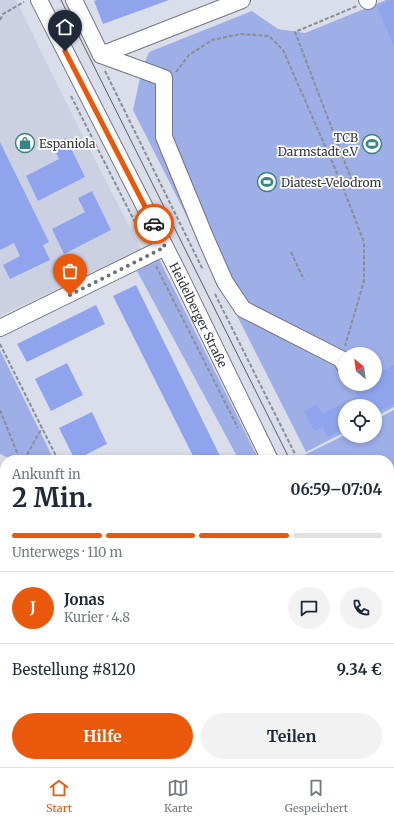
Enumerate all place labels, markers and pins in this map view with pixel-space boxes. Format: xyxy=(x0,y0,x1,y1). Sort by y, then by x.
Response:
pin xyxy=(48,10,82,51)
place label: TCB Darmstadt e.V xyxy=(278,130,359,159)
shop icon: Espaniola xyxy=(14,132,36,154)
sports icon: TCB Darmstadt e.V xyxy=(361,133,383,155)
place label: Espaniola xyxy=(39,136,96,151)
sports icon: Diatest-Velodrom xyxy=(256,171,278,193)
place label: Diatest-Velodrom xyxy=(281,175,381,190)
pin xyxy=(53,254,87,295)

